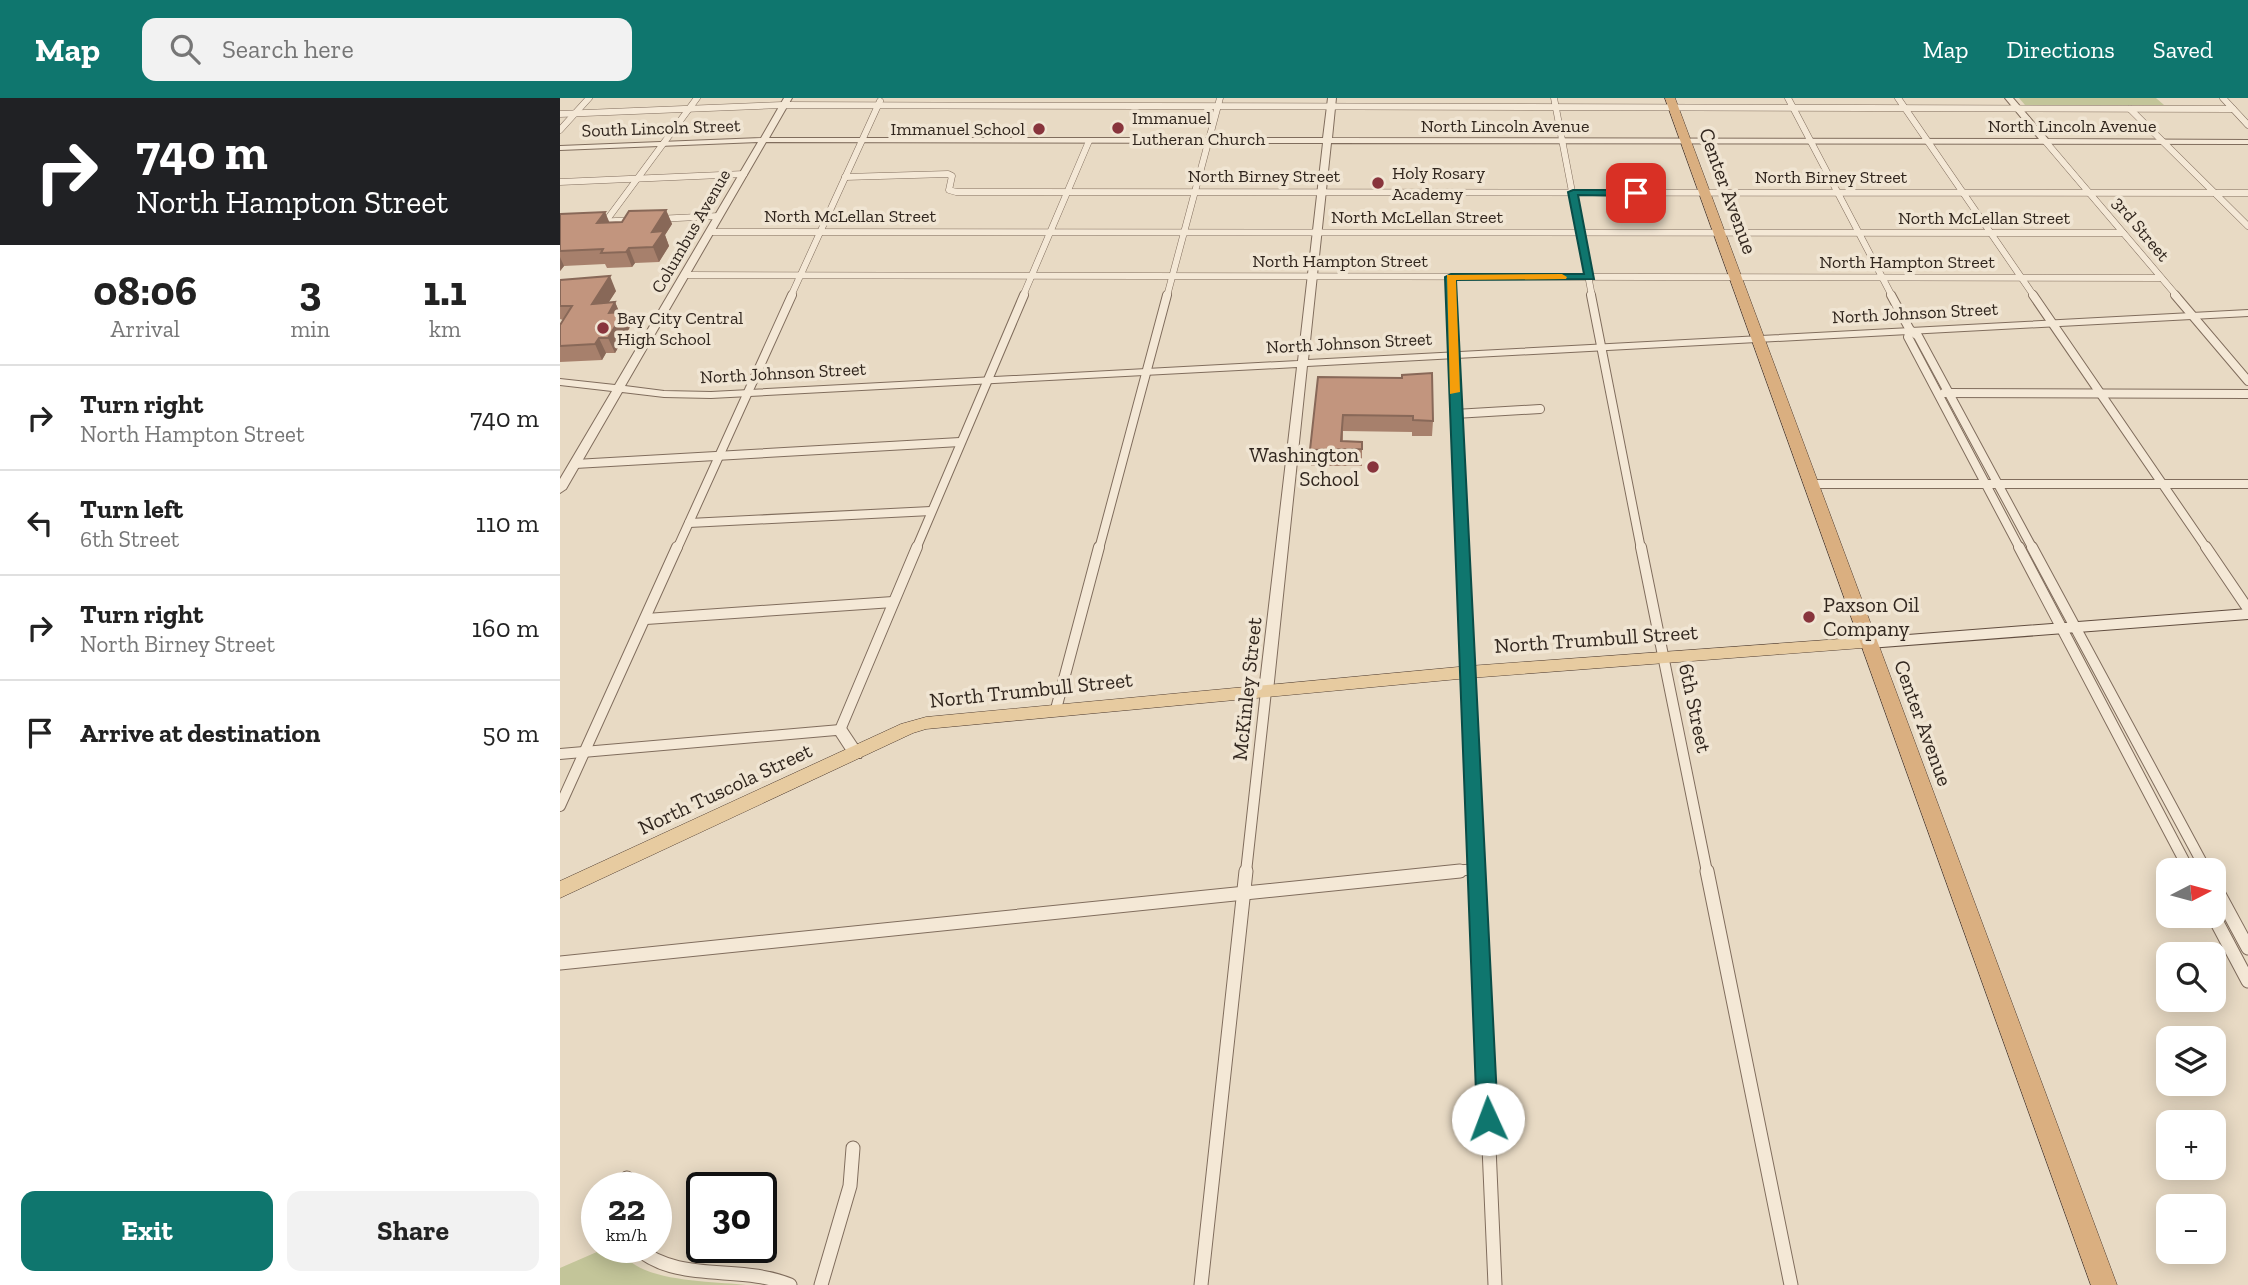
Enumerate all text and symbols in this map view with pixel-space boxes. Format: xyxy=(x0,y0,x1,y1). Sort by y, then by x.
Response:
search box xyxy=(142,18,632,81)
text: Map xyxy=(35,30,100,69)
icon: search xyxy=(166,30,204,68)
text: Search here xyxy=(222,33,354,65)
text: Map xyxy=(1923,35,1969,64)
text: Directions xyxy=(2007,35,2115,64)
text: Saved xyxy=(2153,35,2213,64)
place label: Immanuel Lutheran Church xyxy=(1132,107,1265,150)
street label: South Lincoln Street xyxy=(581,114,741,142)
street label: North Lincoln Avenue xyxy=(1421,115,1589,137)
street label: North Lincoln Avenue xyxy=(1988,115,2156,137)
place label: Immanuel School xyxy=(890,118,1025,140)
marker: Immanuel Lutheran Church xyxy=(1110,120,1126,136)
marker: Immanuel School xyxy=(1031,121,1047,137)
text: 740 m xyxy=(136,123,268,182)
street label: Center Avenue xyxy=(1694,124,1763,257)
icon: right xyxy=(21,126,112,217)
place label: Holy Rosary Academy xyxy=(1392,162,1486,205)
pin xyxy=(1606,163,1666,223)
street label: Columbus Avenue xyxy=(647,165,735,297)
street label: North Birney Street xyxy=(1188,165,1341,187)
street label: North Birney Street xyxy=(1755,166,1908,188)
icon: arrive xyxy=(1617,174,1655,212)
marker: Holy Rosary Academy xyxy=(1370,175,1386,191)
text: North Hampton Street xyxy=(136,183,448,221)
street label: 3rd Street xyxy=(2108,192,2175,266)
street label: North McLellan Street xyxy=(764,205,936,227)
street label: North McLellan Street xyxy=(1331,206,1503,228)
street label: North McLellan Street xyxy=(1898,207,2070,229)
street label: North Hampton Street xyxy=(1252,250,1428,272)
street label: North Hampton Street xyxy=(1819,251,1995,273)
text: 08:06 xyxy=(93,265,197,316)
text: 3 xyxy=(299,265,321,316)
text: 1.1 xyxy=(423,265,467,316)
street label: North Johnson Street xyxy=(1831,298,1999,328)
place label: Bay City Central High School xyxy=(617,307,744,350)
text: Arrival xyxy=(111,315,180,343)
text: min xyxy=(290,315,330,343)
text: km xyxy=(429,315,461,343)
marker: Bay City Central High School xyxy=(595,320,611,336)
street label: North Johnson Street xyxy=(1265,328,1433,358)
street label: North Johnson Street xyxy=(699,358,867,388)
text: Turn right xyxy=(80,388,203,420)
icon: right xyxy=(21,399,59,437)
text: 740 m xyxy=(470,402,539,434)
text: North Hampton Street xyxy=(80,420,304,448)
place label: Washington School xyxy=(1249,442,1359,491)
marker: Washington School xyxy=(1365,459,1381,475)
text: Turn left xyxy=(80,493,183,525)
icon: left xyxy=(21,504,59,542)
text: 110 m xyxy=(476,507,539,539)
text: 6th Street xyxy=(80,525,179,553)
place label: Paxson Oil Company xyxy=(1823,592,1920,641)
text: Turn right xyxy=(80,598,203,630)
icon: right xyxy=(21,609,59,647)
marker: Paxson Oil Company xyxy=(1801,609,1817,625)
text: 160 m xyxy=(472,612,539,644)
street label: McKinley Street xyxy=(1227,616,1266,762)
street label: North Trumbull Street xyxy=(1493,619,1699,658)
text: North Birney Street xyxy=(80,630,275,658)
street label: Center Avenue xyxy=(1889,656,1958,789)
street label: 6th Street xyxy=(1674,661,1717,755)
street label: North Trumbull Street xyxy=(928,666,1134,713)
icon: arrive xyxy=(21,714,59,752)
text: Arrive at destination xyxy=(80,717,320,749)
text: 50 m xyxy=(482,717,539,749)
street label: North Tuscola Street xyxy=(634,737,816,840)
north arrow xyxy=(2156,858,2226,928)
map controls xyxy=(2156,858,2226,1264)
button: search xyxy=(2156,942,2226,1012)
button: layers xyxy=(2156,1026,2226,1096)
position arrow xyxy=(1451,1082,1525,1156)
button: + xyxy=(2156,1110,2226,1180)
speed limit sign: 30 xyxy=(686,1172,777,1263)
text: 22 xyxy=(608,1187,645,1229)
button: Exit xyxy=(21,1191,273,1271)
button: Share xyxy=(287,1191,539,1271)
button: − xyxy=(2156,1194,2226,1264)
text: km/h xyxy=(606,1224,647,1246)

